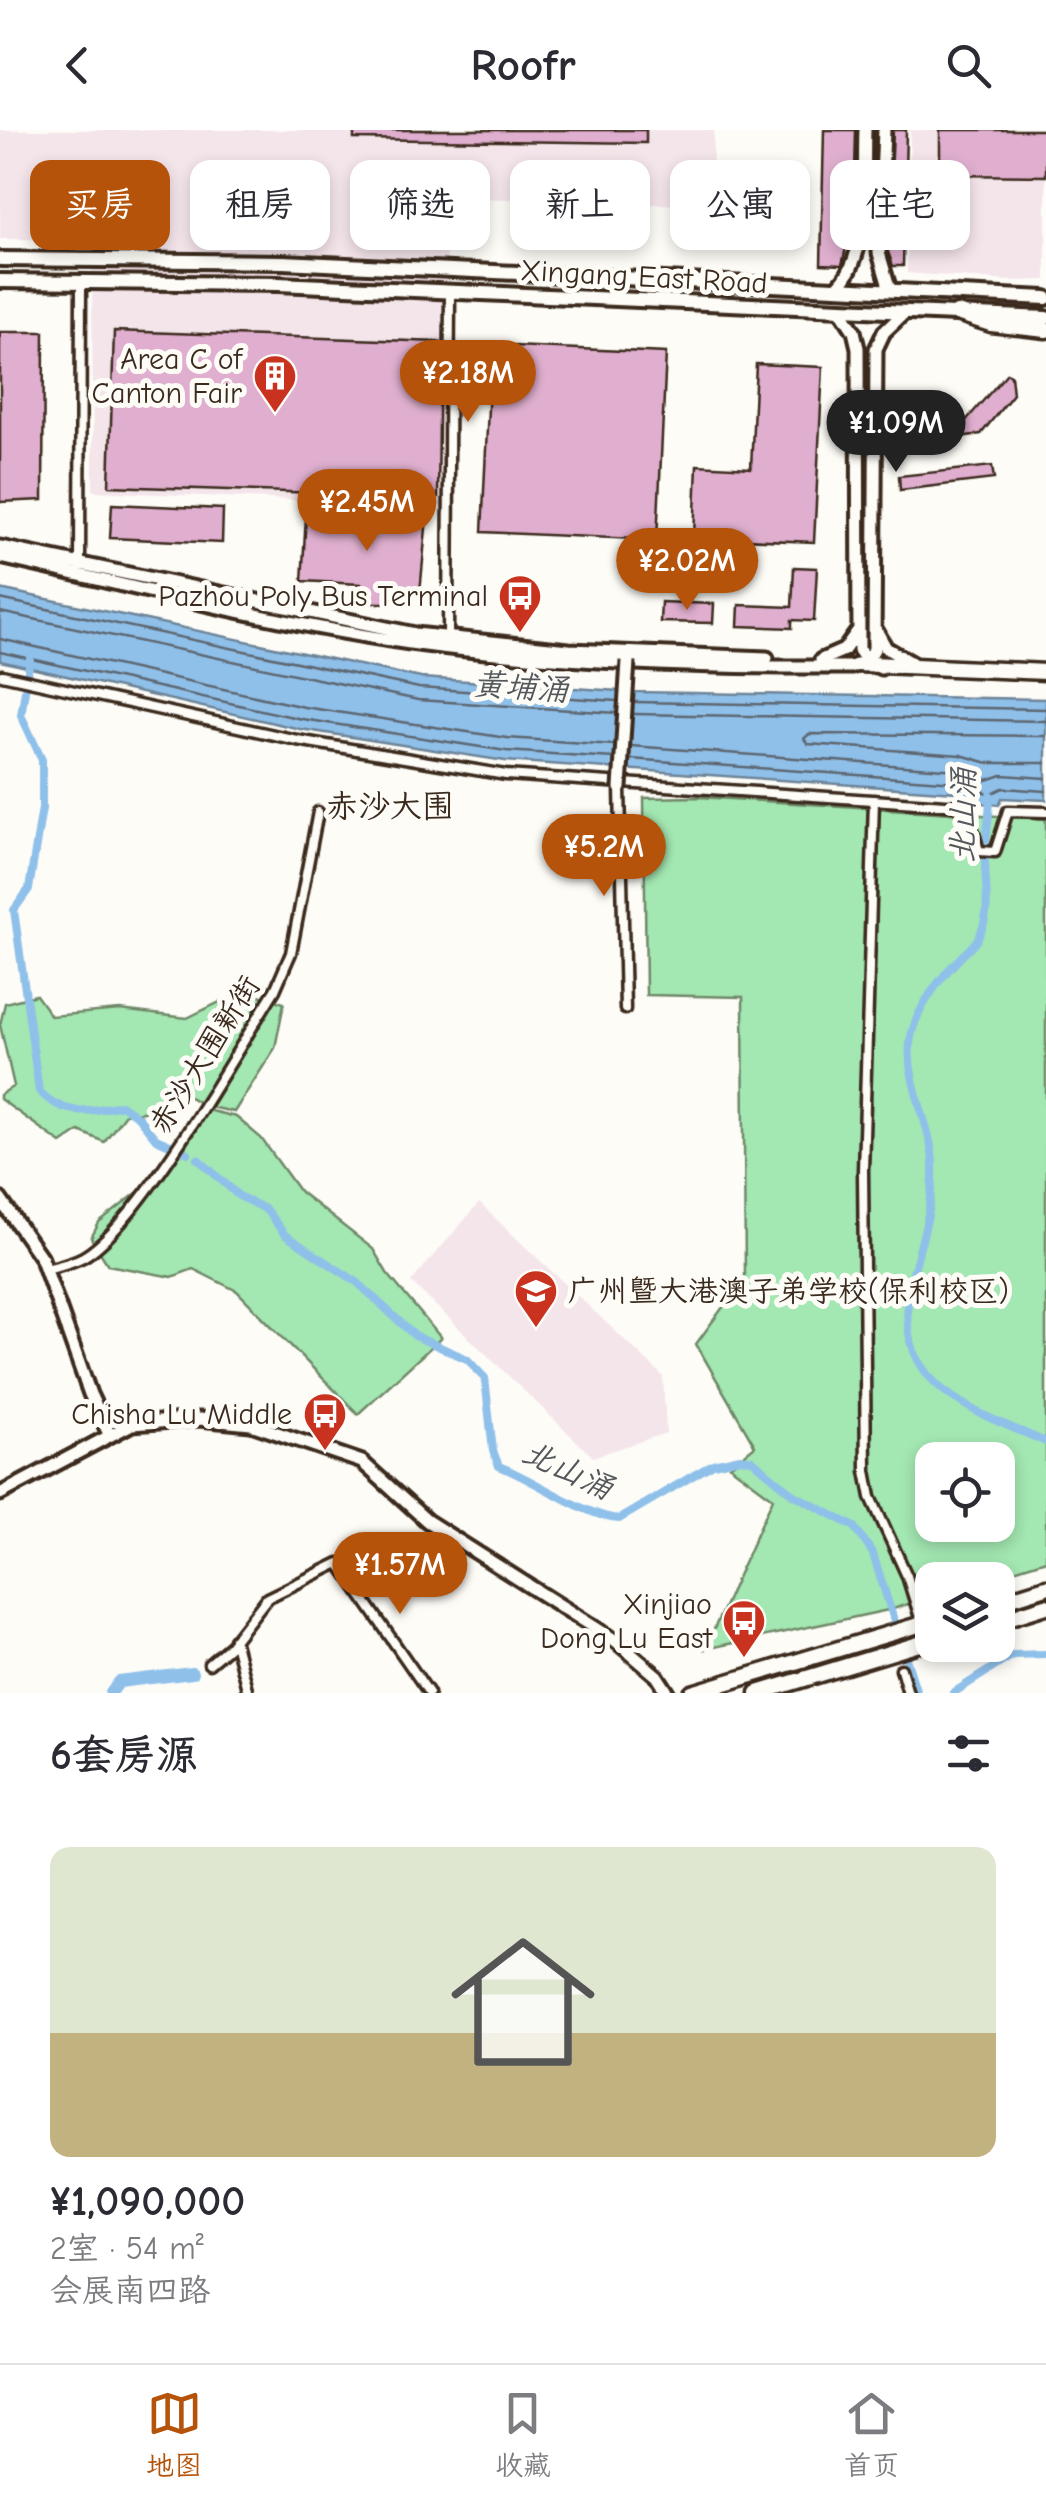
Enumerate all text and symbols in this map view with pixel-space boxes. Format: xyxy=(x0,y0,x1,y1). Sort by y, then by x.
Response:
icon: back xyxy=(50,38,105,93)
icon: search xyxy=(941,38,996,93)
text: Roofr xyxy=(470,39,576,91)
chip: 买房 xyxy=(30,160,170,250)
chip: 租房 xyxy=(190,160,330,250)
chip: 筛选 xyxy=(350,160,490,250)
chip: 新上 xyxy=(510,160,650,250)
chip: 公寓 xyxy=(670,160,810,250)
chip: 住宅 xyxy=(830,160,970,250)
street label: Xingang East Road xyxy=(520,253,768,301)
pin: ¥2.18M xyxy=(387,340,549,425)
place label: Area C of Canton Fair xyxy=(92,342,244,411)
building icon: Area C of Canton Fair xyxy=(252,353,298,414)
text: ¥2.18M xyxy=(422,354,514,391)
pin: ¥1.09M xyxy=(815,390,977,475)
text: ¥1.09M xyxy=(849,404,943,441)
pin: ¥2.45M xyxy=(286,469,448,554)
text: ¥2.45M xyxy=(319,483,415,520)
pin: ¥2.02M xyxy=(606,528,768,613)
text: ¥2.02M xyxy=(638,542,736,579)
bus stop icon: Pazhou Poly Bus Terminal xyxy=(497,573,543,634)
place label: Pazhou Poly Bus Terminal xyxy=(158,579,488,614)
water label: 黄埔涌 xyxy=(472,665,571,709)
water label: 北山涌 xyxy=(944,766,982,863)
district label: 赤沙大围 xyxy=(326,788,454,825)
pin: ¥5.2M xyxy=(534,814,674,899)
text: ¥5.2M xyxy=(564,828,644,865)
street label: 赤沙大围新街 xyxy=(142,969,268,1141)
school or university icon: 广州暨大港澳子弟学校(保利校区) xyxy=(513,1268,559,1329)
place label: 广州暨大港澳子弟学校(保利校区) xyxy=(568,1274,1009,1309)
bus stop icon: Chisha Lu Middle xyxy=(302,1391,348,1452)
place label: Chisha Lu Middle xyxy=(71,1397,292,1432)
water label: 北山涌 xyxy=(517,1433,620,1507)
map controls xyxy=(915,1442,1015,1662)
button: locate xyxy=(915,1442,1015,1542)
pin: ¥1.57M xyxy=(319,1532,481,1617)
text: ¥1.57M xyxy=(354,1546,446,1583)
button: layers xyxy=(915,1562,1015,1662)
place label: Xinjiao Dong Lu East xyxy=(540,1587,713,1656)
bus stop icon: Xinjiao Dong Lu East xyxy=(721,1598,767,1659)
icon: filters xyxy=(941,1726,996,1781)
text: 6套房源 xyxy=(50,1731,198,1780)
icon: home xyxy=(433,1912,613,2092)
text: ¥1,090,000 xyxy=(50,2177,245,2226)
text: 2室 · 54 m² xyxy=(50,2230,204,2267)
text: 会展南四路 xyxy=(50,2272,210,2309)
tab: 地图 xyxy=(146,2386,202,2483)
tab: 收藏 xyxy=(495,2386,551,2483)
tab: 首页 xyxy=(844,2386,900,2483)

